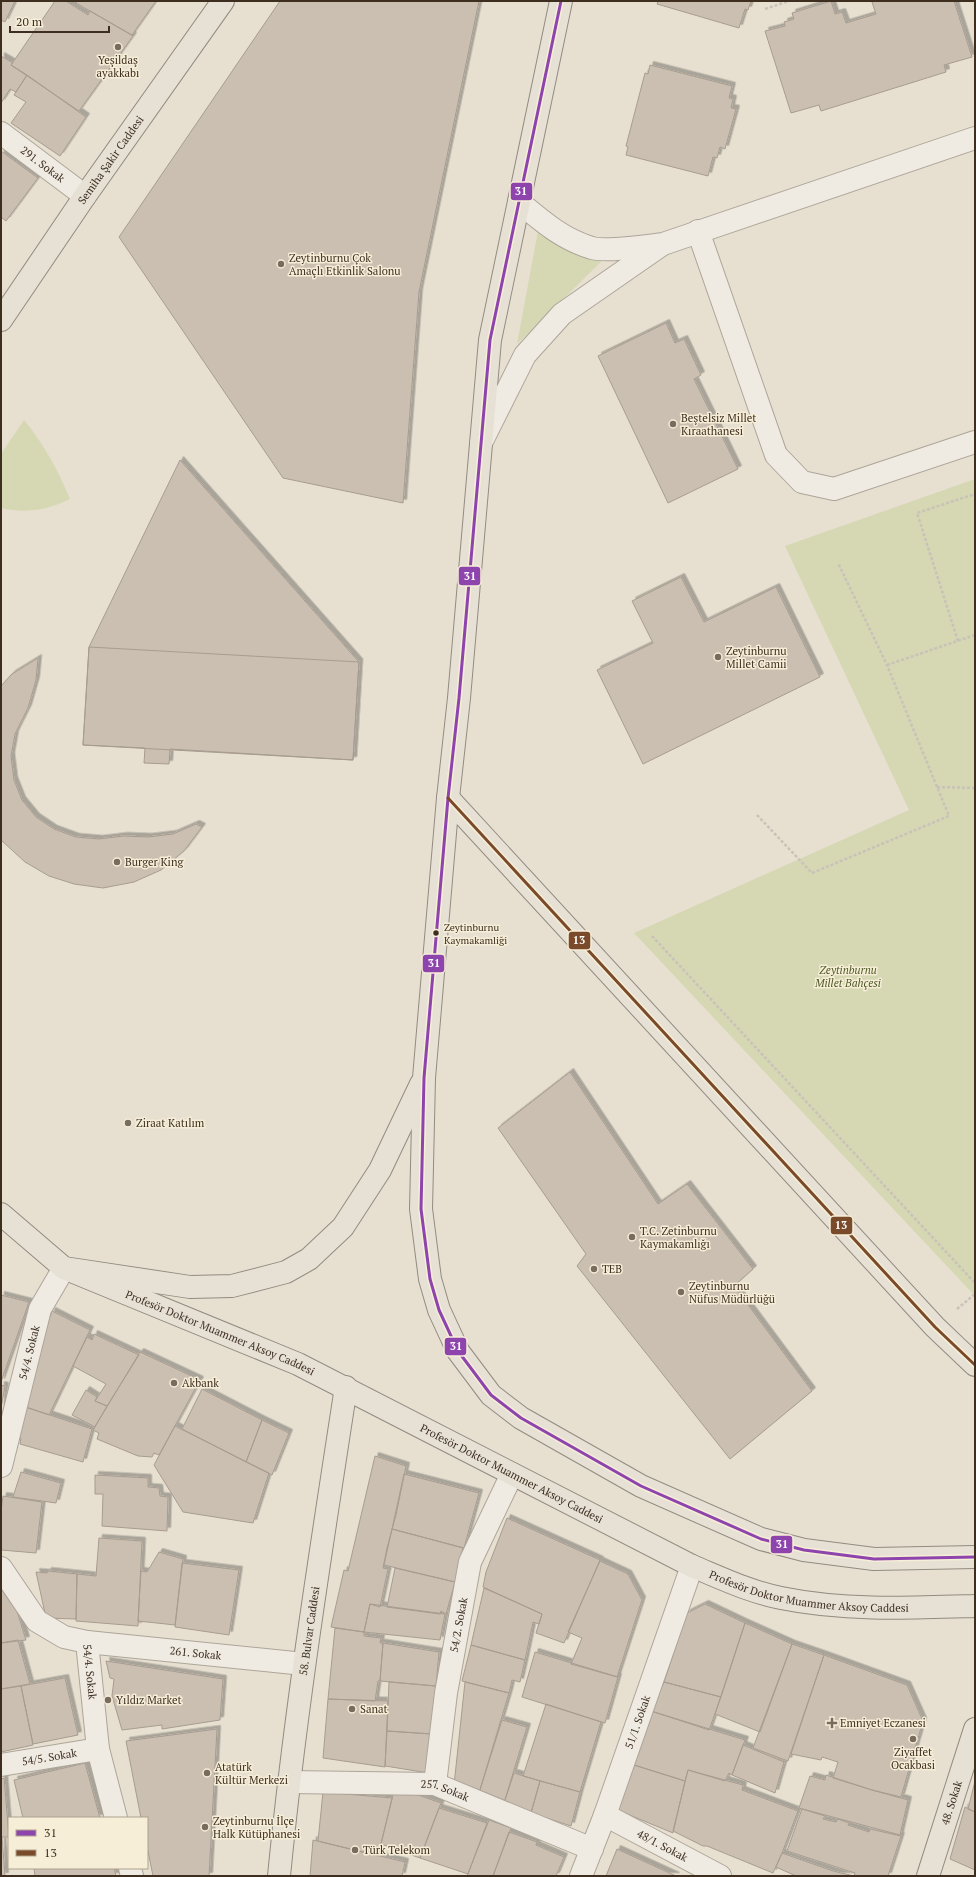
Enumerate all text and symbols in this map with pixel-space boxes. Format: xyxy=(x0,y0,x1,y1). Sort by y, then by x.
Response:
scale bar xyxy=(10,8,109,34)
text: 20 m xyxy=(16,14,43,29)
marker: Yeşildaş ayakkabı xyxy=(113,42,123,52)
place label: Yeşildaş ayakkabı xyxy=(97,53,139,80)
street label: Semiha Şakir Caddesi xyxy=(75,113,147,207)
street label: 291. Sokak xyxy=(18,143,68,186)
line badge: 31 xyxy=(510,182,533,201)
text: 31 xyxy=(515,184,527,198)
place label: Zeytinburnu Çok Amaçlı Etkinlik Salonu xyxy=(289,251,401,278)
marker: Zeytinburnu Çok Amaçlı Etkinlik Salonu xyxy=(276,259,286,269)
place label: Beştelsiz Millet Kıraathanesi xyxy=(681,411,756,438)
marker: Beştelsiz Millet Kıraathanesi xyxy=(668,419,678,429)
line badge: 31 xyxy=(458,566,481,586)
text: 31 xyxy=(464,569,476,583)
place label: Zeytinburnu Millet Camii xyxy=(726,644,787,671)
marker: Zeytinburnu Millet Camii xyxy=(713,652,723,662)
place label: Burger King xyxy=(125,855,183,869)
marker: Burger King xyxy=(112,857,122,867)
place label: Zeytinburnu Kaymakamliği xyxy=(444,921,507,947)
marker: Zeytinburnu Kaymakamliği xyxy=(431,928,441,938)
line badge: 13 xyxy=(568,931,591,950)
text: 13 xyxy=(573,933,585,947)
line badge: 31 xyxy=(422,954,445,973)
text: 31 xyxy=(428,956,440,970)
park label: Zeytinburnu Millet Bahçesi xyxy=(814,963,881,991)
place label: Ziraat Katılım xyxy=(136,1116,205,1130)
marker: Ziraat Katılım xyxy=(123,1118,133,1128)
line badge: 13 xyxy=(830,1216,853,1235)
text: 13 xyxy=(835,1218,847,1232)
place label: T.C. Zetinburnu Kaymakamlığı xyxy=(640,1224,717,1251)
marker: T.C. Zetinburnu Kaymakamlığı xyxy=(627,1232,637,1242)
place label: TEB xyxy=(602,1262,622,1276)
marker: TEB xyxy=(589,1264,599,1274)
place label: Zeytinburnu Nüfus Müdürlüğü xyxy=(689,1279,776,1306)
street label: Profesör Doktor Muammer Aksoy Caddesi xyxy=(123,1287,317,1378)
marker: Zeytinburnu Nüfus Müdürlüğü xyxy=(676,1287,686,1297)
street label: 54/4. Sokak xyxy=(16,1323,43,1381)
line badge: 31 xyxy=(444,1337,467,1356)
text: 31 xyxy=(450,1339,462,1353)
place label: Akbank xyxy=(182,1376,219,1390)
marker: Akbank xyxy=(169,1378,179,1388)
street label: Profesör Doktor Muammer Aksoy Caddesi xyxy=(418,1421,605,1526)
line badge: 31 xyxy=(770,1535,793,1554)
text: 31 xyxy=(776,1537,788,1551)
street label: Profesör Doktor Muammer Aksoy Caddesi xyxy=(707,1567,909,1615)
street label: 58. Bulvar Caddesi xyxy=(296,1585,323,1676)
street label: 54/2. Sokak xyxy=(447,1596,470,1653)
street label: 54/4. Sokak xyxy=(80,1643,100,1701)
street label: 261. Sokak xyxy=(169,1643,222,1663)
place label: Yıldız Market xyxy=(116,1693,182,1707)
street label: 51/1. Sokak xyxy=(622,1693,653,1751)
marker: Yıldız Market xyxy=(103,1695,113,1705)
place label: Sanat xyxy=(360,1702,388,1716)
marker: Sanat xyxy=(347,1704,357,1714)
place label: Emniyet Eczanesi xyxy=(840,1716,926,1730)
marker: Emniyet Eczanesi xyxy=(827,1718,837,1728)
marker: Ziyaffet Ocakbasi xyxy=(908,1734,918,1744)
place label: Ziyaffet Ocakbasi xyxy=(891,1745,935,1772)
street label: 54/5. Sokak xyxy=(21,1746,78,1768)
place label: Atatürk Kültür Merkezi xyxy=(215,1760,288,1787)
marker: Atatürk Kültür Merkezi xyxy=(202,1768,212,1778)
street label: 257. Sokak xyxy=(421,1777,472,1805)
street label: 48. Sokak xyxy=(938,1778,965,1827)
place label: Zeytinburnu İlçe Halk Kütüphanesi xyxy=(213,1814,300,1841)
legend xyxy=(8,1817,148,1869)
marker: Zeytinburnu İlçe Halk Kütüphanesi xyxy=(200,1822,210,1832)
text: 31 xyxy=(44,1825,57,1840)
street label: 48/1. Sokak xyxy=(635,1826,691,1865)
place label: Türk Telekom xyxy=(363,1843,430,1857)
text: 13 xyxy=(44,1845,57,1860)
marker: Türk Telekom xyxy=(350,1845,360,1855)

